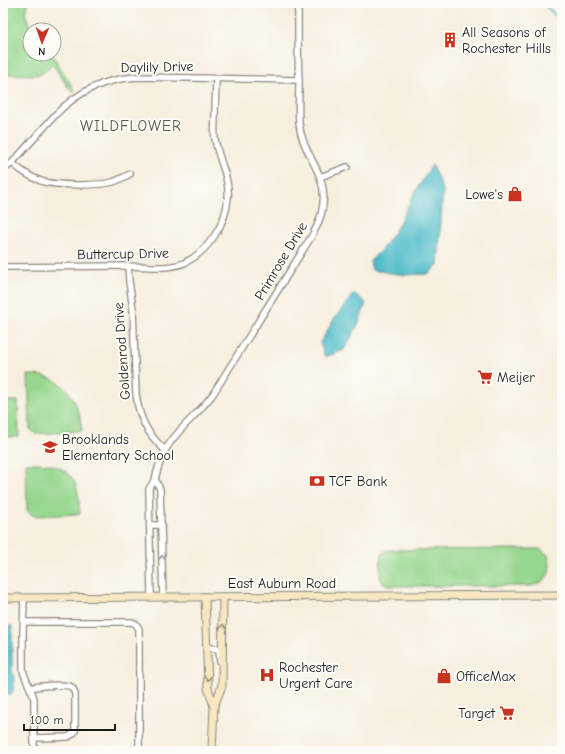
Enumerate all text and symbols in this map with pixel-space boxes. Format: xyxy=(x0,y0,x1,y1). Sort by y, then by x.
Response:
north arrow xyxy=(22,22,62,62)
place label: All Seasons of Rochester Hills xyxy=(462,24,551,57)
building icon: All Seasons of Rochester Hills xyxy=(441,31,459,49)
text: N xyxy=(38,45,45,58)
street label: Daylily Drive xyxy=(121,58,193,76)
district label: WILDFLOWER xyxy=(80,117,182,135)
shop icon: Lowe's xyxy=(506,185,524,203)
place label: Lowe's xyxy=(465,186,503,203)
street label: Primrose Drive xyxy=(251,219,311,303)
street label: Buttercup Drive xyxy=(77,245,169,263)
street label: Goldenrod Drive xyxy=(110,302,134,400)
supermarket icon: Meijer xyxy=(476,368,494,386)
place label: Meijer xyxy=(497,369,535,386)
place label: Brooklands Elementary School xyxy=(62,431,174,464)
school or university icon: Brooklands Elementary School xyxy=(41,438,59,456)
bank icon: TCF Bank xyxy=(308,472,326,490)
place label: TCF Bank xyxy=(329,473,388,490)
one-way arrow xyxy=(158,555,166,561)
street label: East Auburn Road xyxy=(228,575,336,592)
one-way arrow xyxy=(219,624,227,630)
place label: Rochester Urgent Care xyxy=(279,659,353,692)
hospital icon: Rochester Urgent Care xyxy=(258,666,276,684)
shop icon: OfficeMax xyxy=(435,667,453,685)
place label: OfficeMax xyxy=(456,668,516,685)
one-way arrow xyxy=(204,675,212,681)
supermarket icon: Target xyxy=(498,704,516,722)
place label: Target xyxy=(458,705,496,722)
scale bar xyxy=(24,706,115,732)
text: 100 m xyxy=(30,713,63,727)

